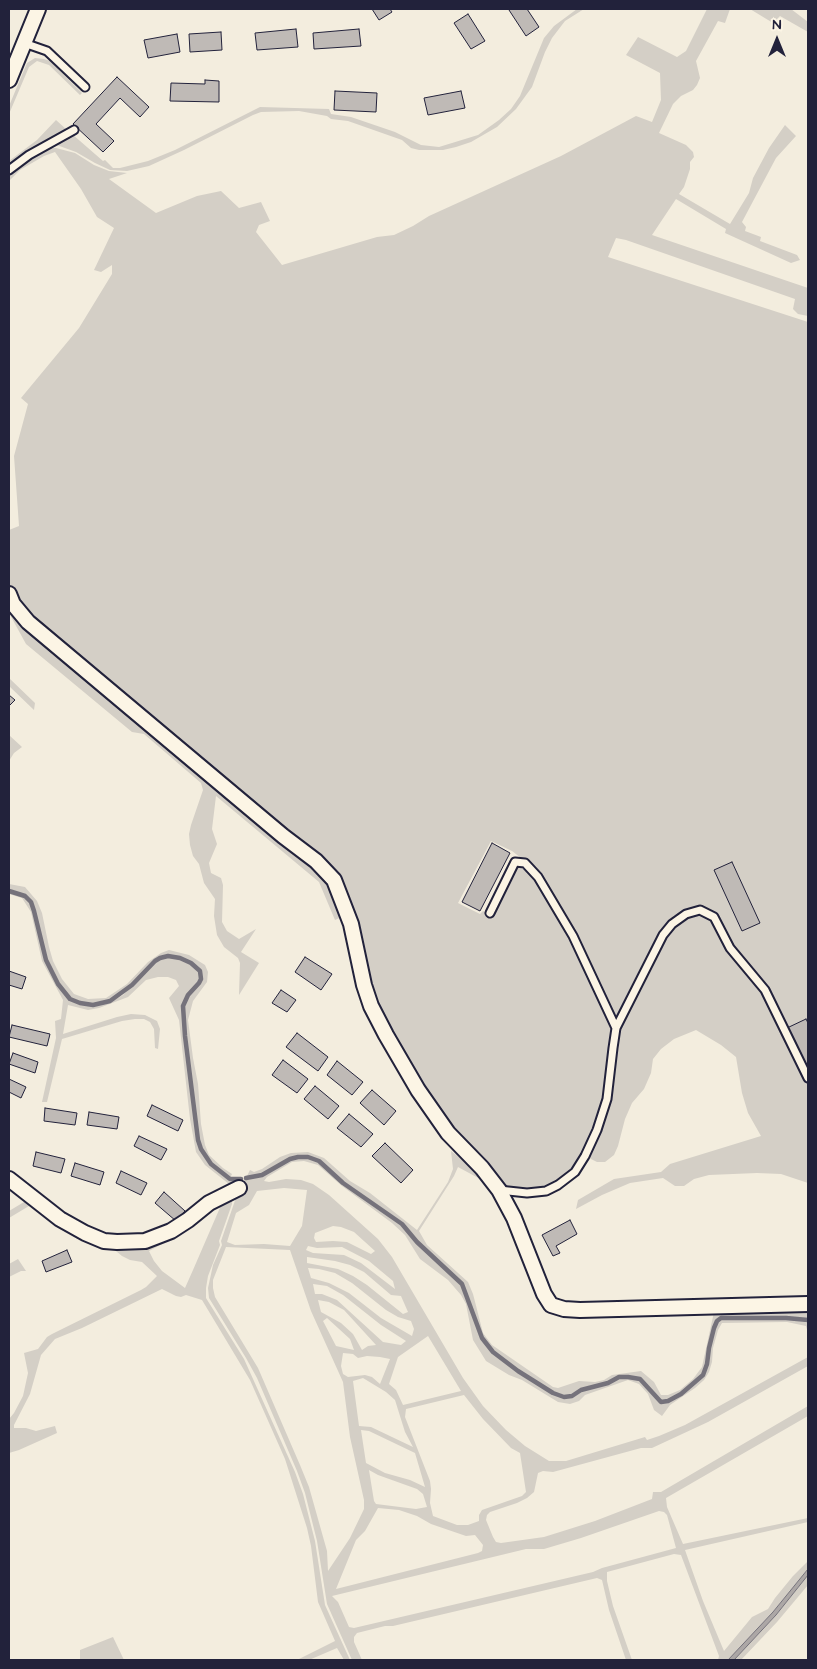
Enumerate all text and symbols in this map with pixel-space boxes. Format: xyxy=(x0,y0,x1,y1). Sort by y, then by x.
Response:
north arrow xyxy=(752,15,802,65)
text: N xyxy=(773,15,781,35)

